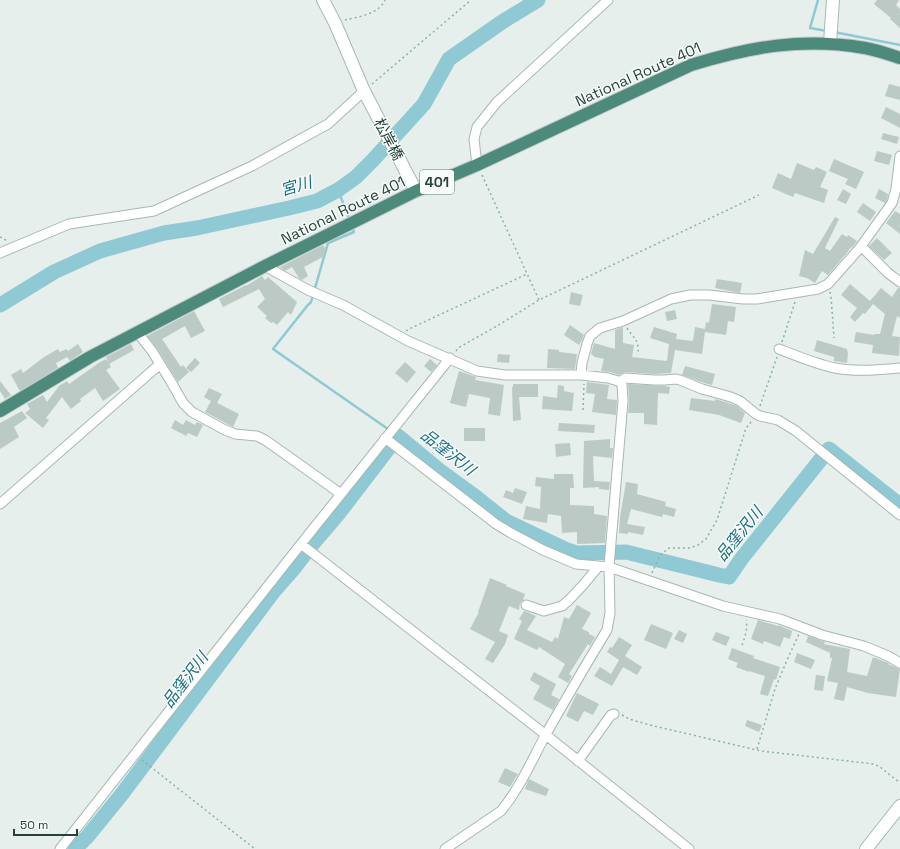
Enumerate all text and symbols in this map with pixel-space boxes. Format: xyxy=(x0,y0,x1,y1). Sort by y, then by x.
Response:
street label: National Route 401 xyxy=(572,38,704,110)
street label: 松岸橋 xyxy=(370,115,408,163)
road number: 401 xyxy=(420,170,454,194)
water label: 宮川 xyxy=(278,171,316,201)
street label: National Route 401 xyxy=(278,172,408,248)
water label: 品窪沢川 xyxy=(416,424,481,481)
water label: 品窪沢川 xyxy=(711,501,769,565)
water label: 品窪沢川 xyxy=(157,647,214,712)
scale bar xyxy=(14,811,77,837)
text: 50 m xyxy=(20,817,48,833)

